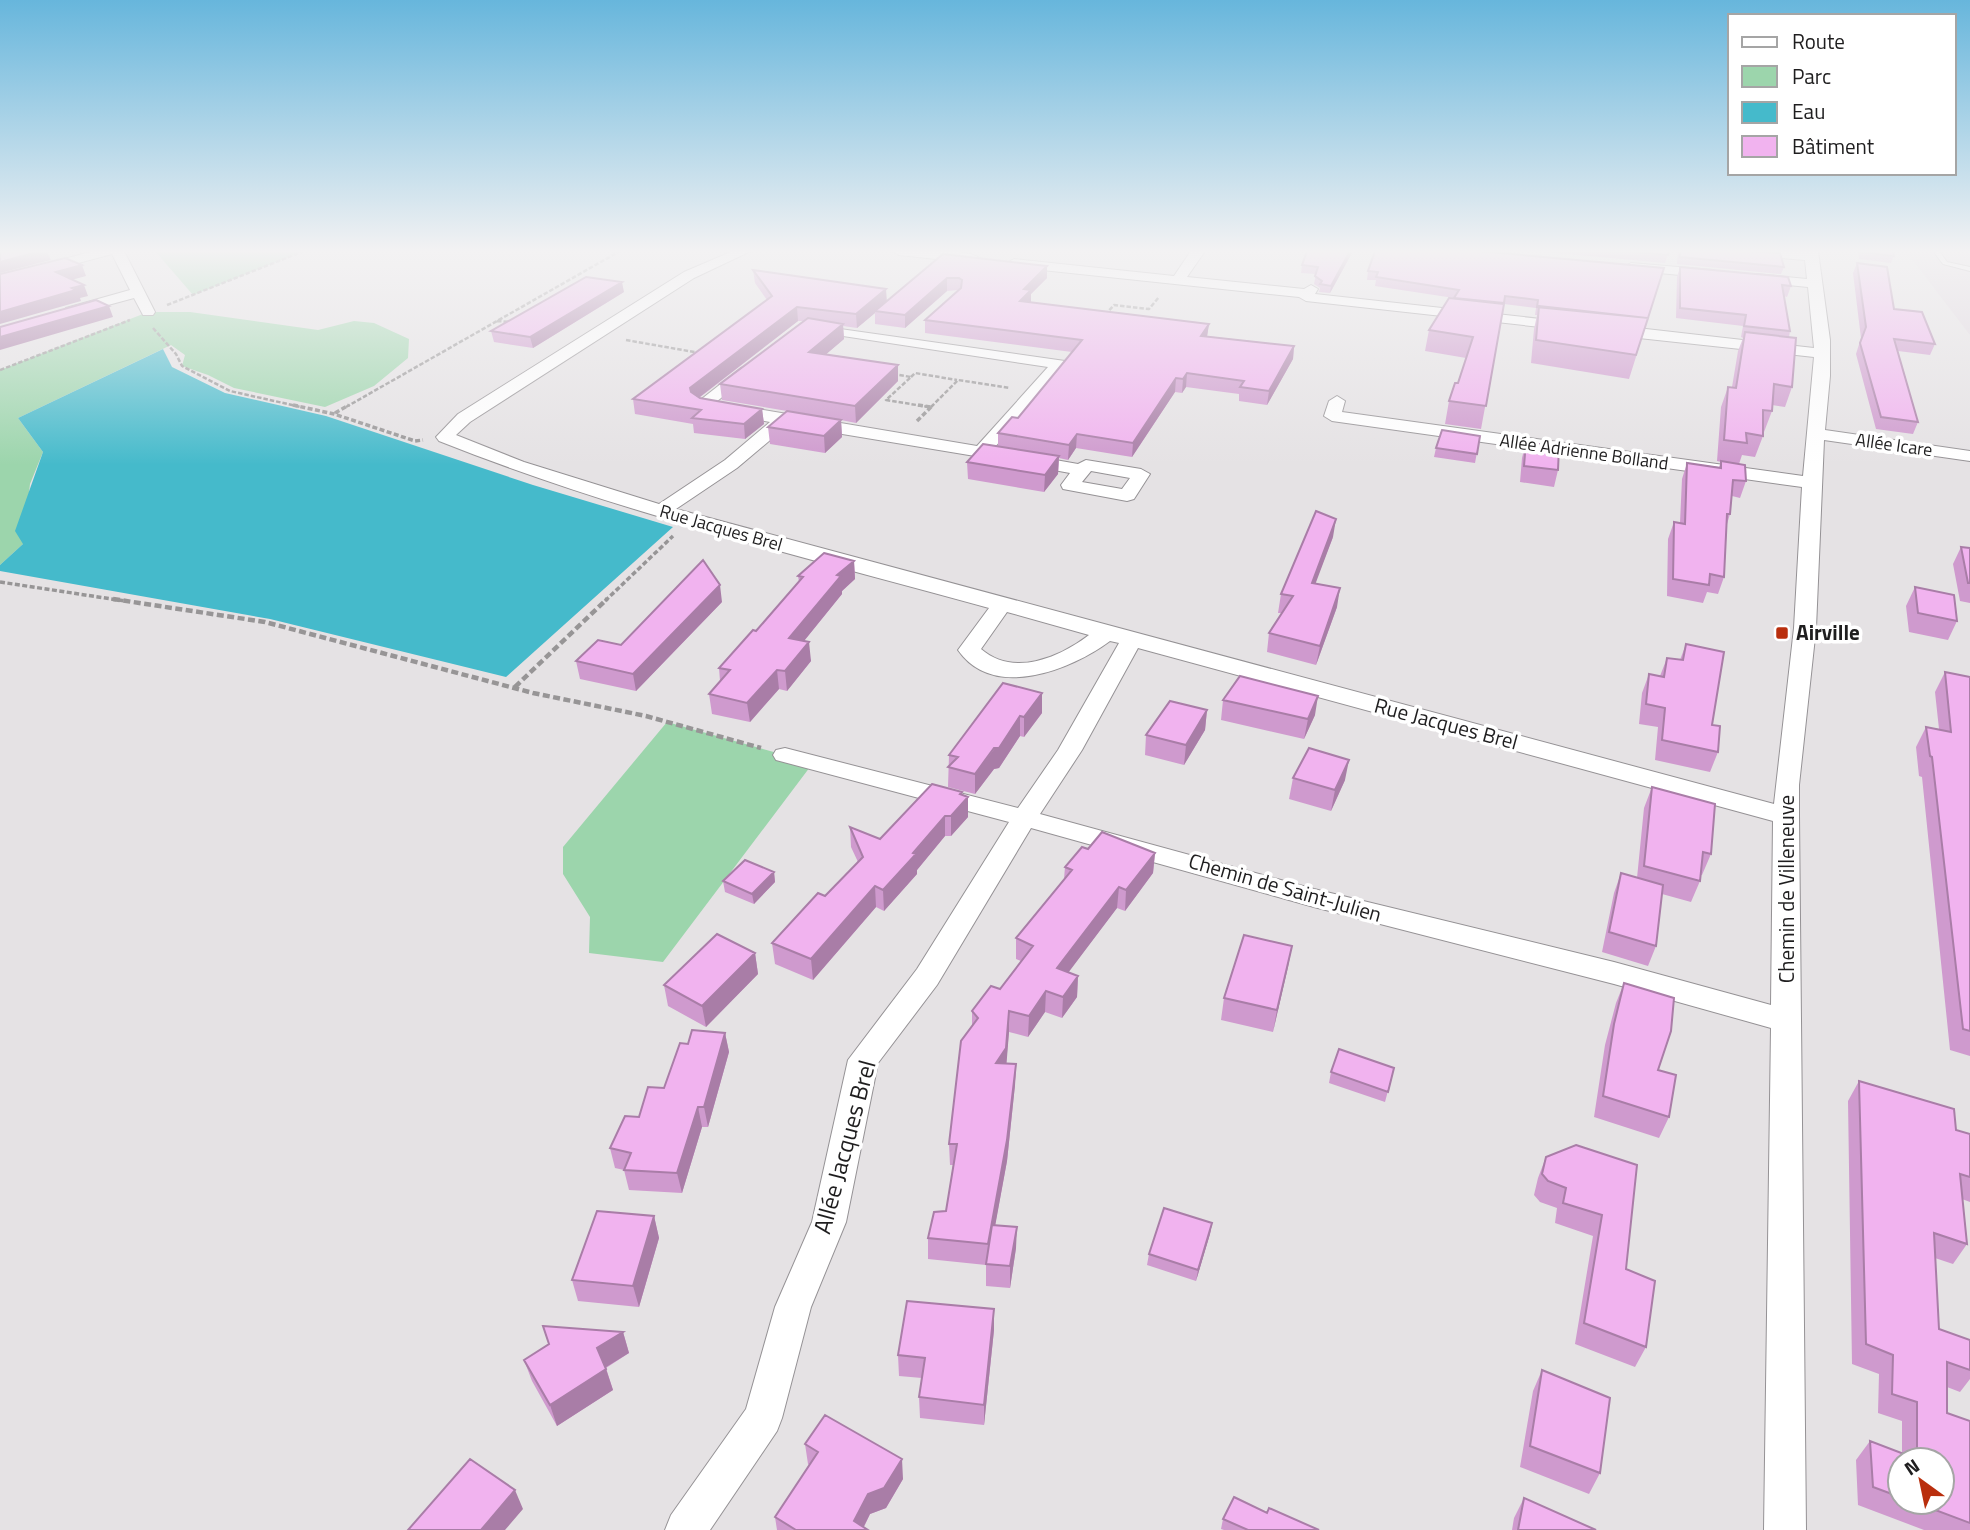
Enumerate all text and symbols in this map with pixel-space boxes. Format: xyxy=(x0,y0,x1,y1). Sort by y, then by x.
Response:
legend xyxy=(1728,14,1956,175)
text: Route xyxy=(1792,25,1845,57)
text: Parc xyxy=(1792,60,1831,92)
text: Eau xyxy=(1792,95,1825,127)
text: Bâtiment xyxy=(1792,130,1875,162)
street label: Allée Adrienne Bolland xyxy=(1498,426,1670,477)
street label: Allée Icare xyxy=(1854,426,1934,463)
street label: Rue Jacques Brel xyxy=(657,497,786,558)
place label: Airville xyxy=(1796,616,1860,648)
marker: Airville xyxy=(1774,625,1790,641)
street label: Rue Jacques Brel xyxy=(1371,688,1522,758)
street label: Chemin de Villeneuve xyxy=(1770,795,1802,983)
street label: Chemin de Saint-Julien xyxy=(1185,844,1386,930)
street label: Allée Jacques Brel xyxy=(804,1056,885,1238)
north arrow xyxy=(1886,1446,1956,1516)
text: N xyxy=(1898,1451,1925,1482)

